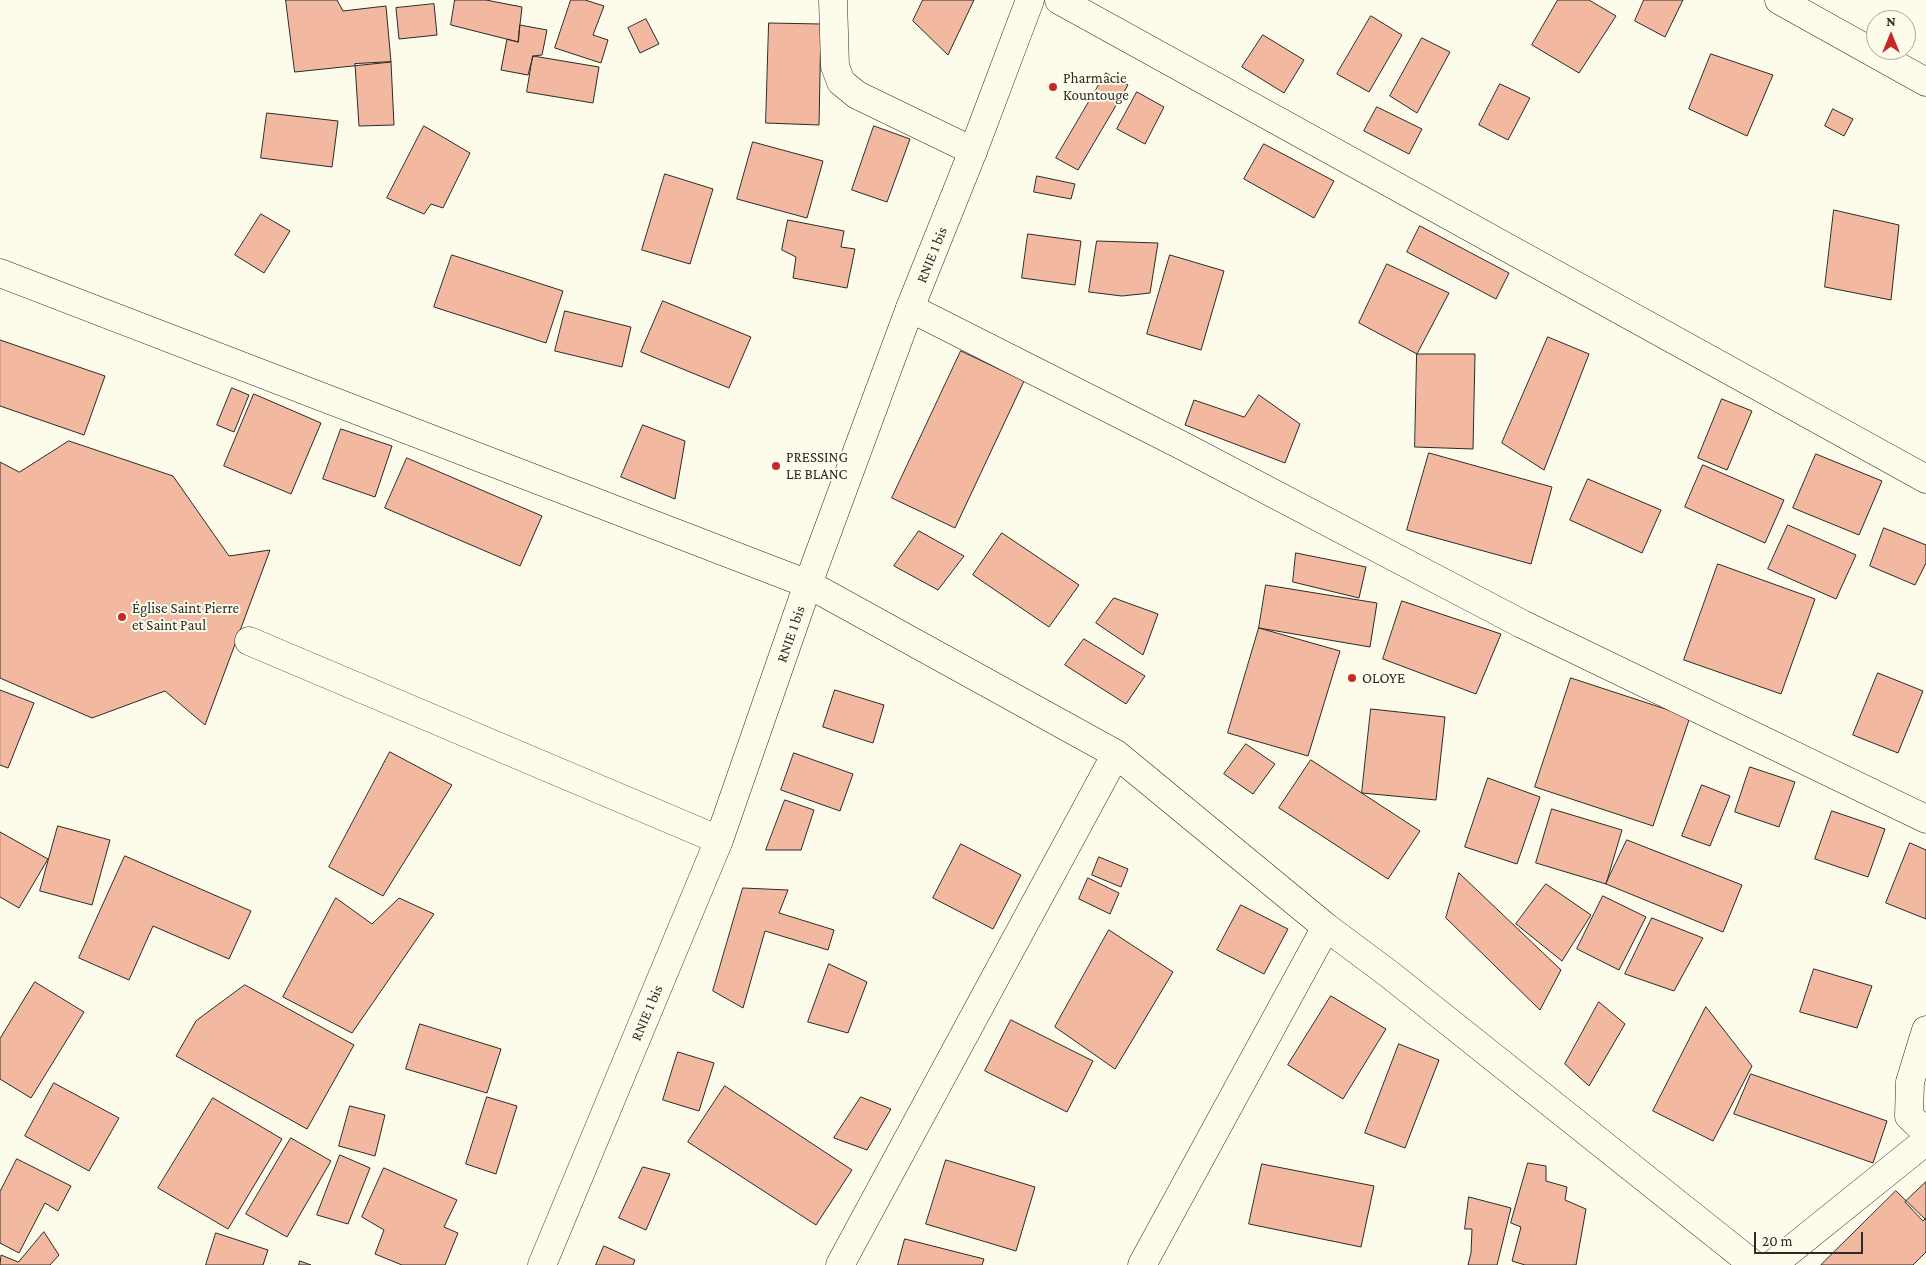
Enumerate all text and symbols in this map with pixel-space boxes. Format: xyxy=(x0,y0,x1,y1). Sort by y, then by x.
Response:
north arrow xyxy=(1866,10,1916,60)
text: N xyxy=(1886,13,1896,29)
place label: Pharmacie Kountouge xyxy=(1063,69,1129,104)
marker: Pharmacie Kountouge xyxy=(1047,81,1059,93)
street label: RNIE 1 bis xyxy=(913,224,951,286)
place label: PRESSING LE BLANC xyxy=(786,448,848,483)
marker: PRESSING LE BLANC xyxy=(770,460,782,472)
place label: Église Saint Pierre et Saint Paul xyxy=(132,599,239,634)
street label: RNIE 1 bis xyxy=(773,603,809,665)
marker: Église Saint Pierre et Saint Paul xyxy=(116,611,128,623)
place label: OLOYE xyxy=(1362,669,1405,687)
marker: OLOYE xyxy=(1346,672,1358,684)
street label: RNIE 1 bis xyxy=(627,982,667,1044)
scale bar xyxy=(1756,1222,1865,1254)
text: 20 m xyxy=(1762,1233,1793,1249)

